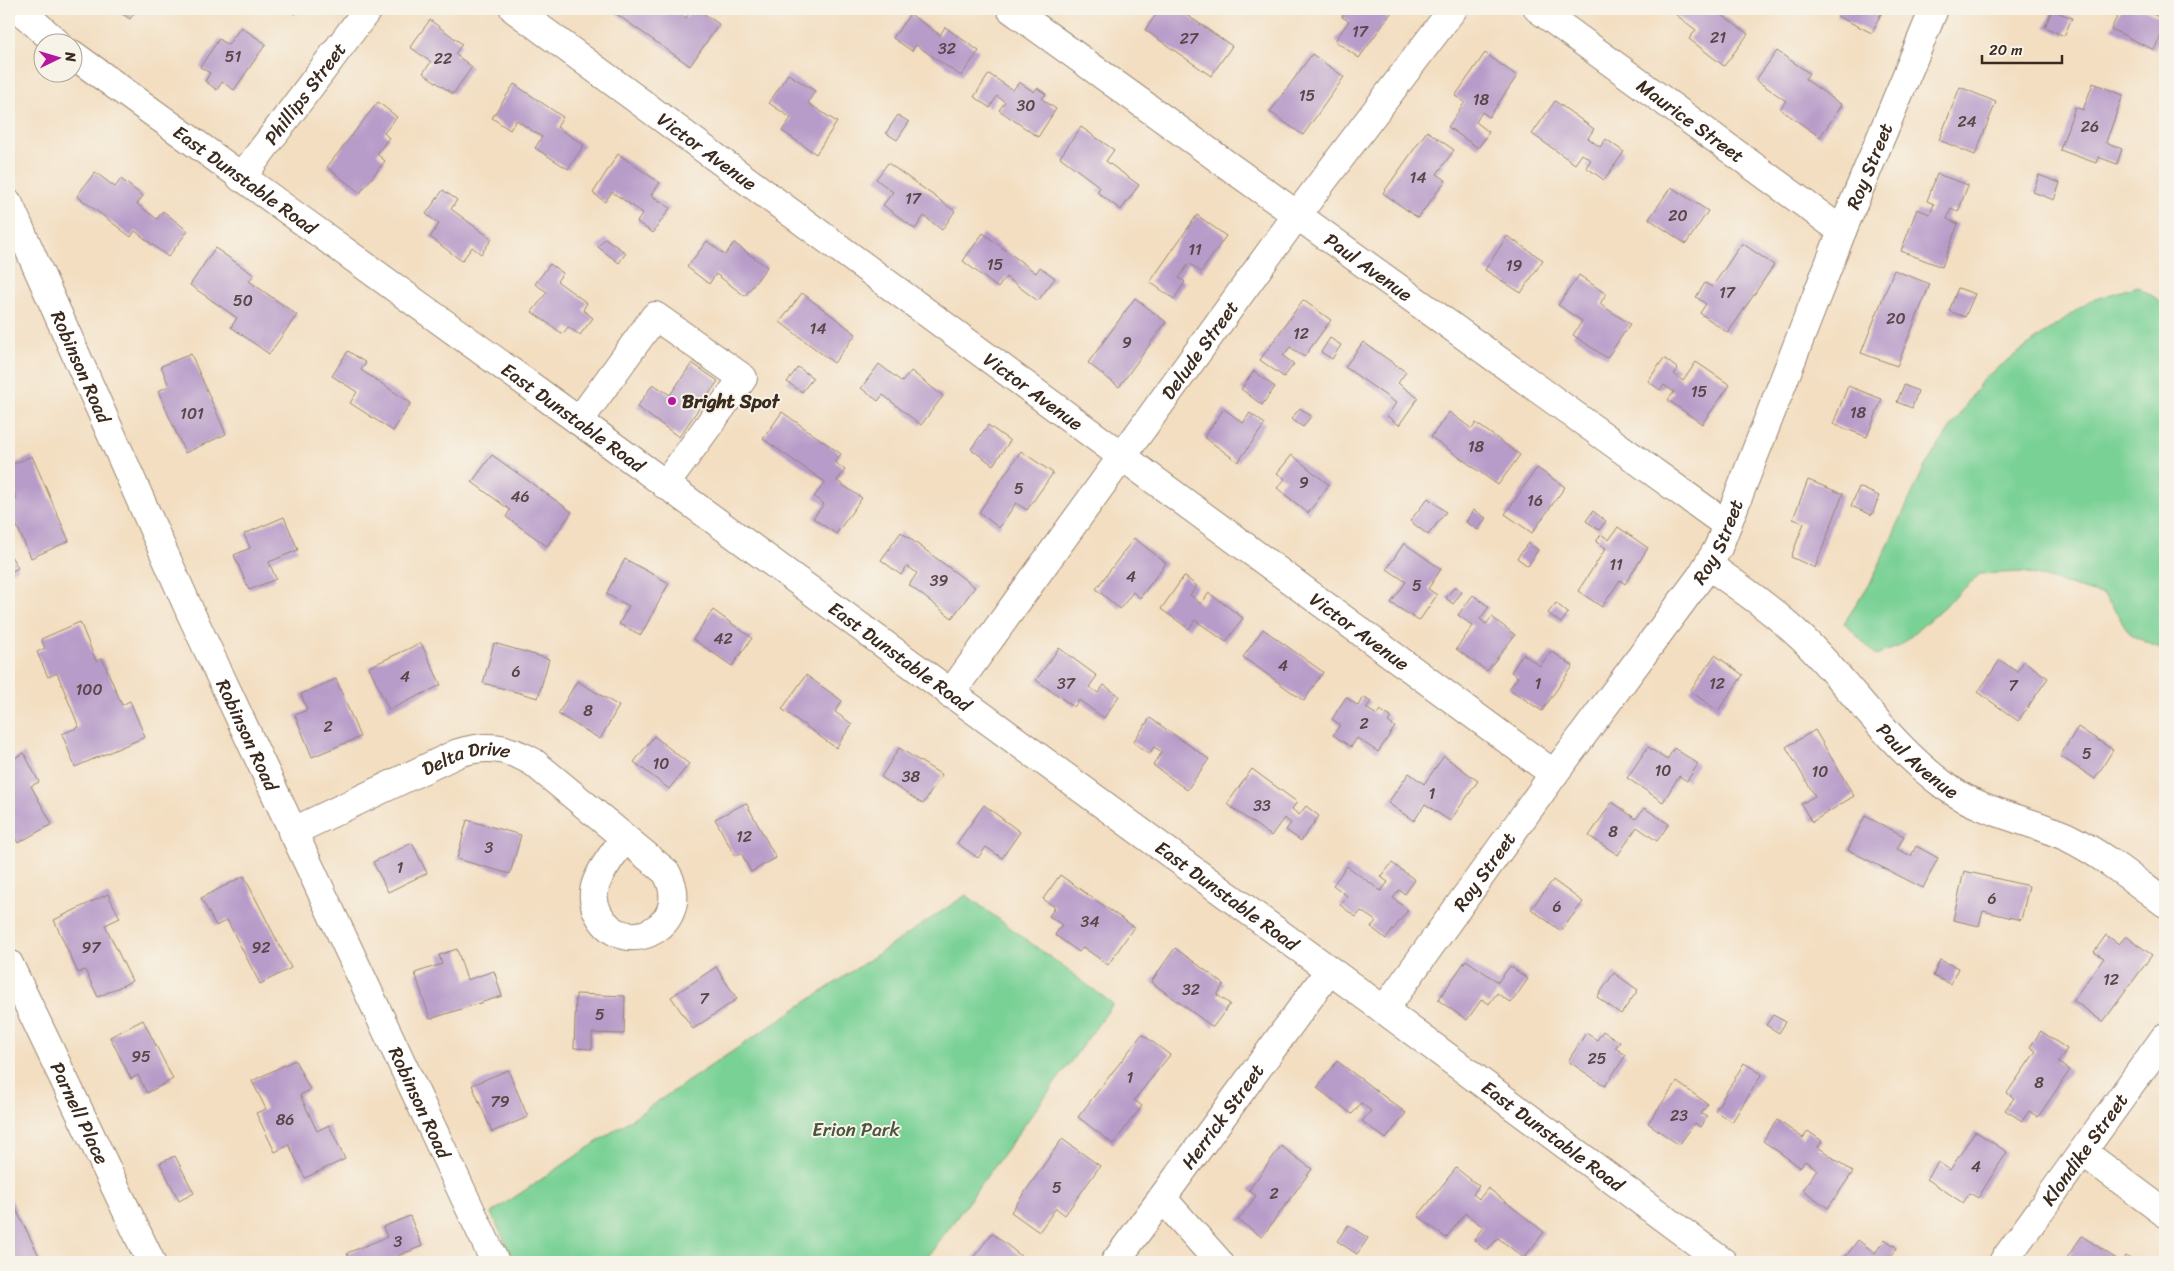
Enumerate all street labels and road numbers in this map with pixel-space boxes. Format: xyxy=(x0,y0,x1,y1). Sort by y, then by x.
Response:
street label: Phillips Street xyxy=(255,35,354,152)
street label: Maurice Street xyxy=(1630,70,1752,171)
street label: Victor Avenue xyxy=(650,103,765,199)
street label: East Dunstable Road xyxy=(166,116,325,244)
street label: Roy Street xyxy=(1836,117,1902,214)
street label: Paul Avenue xyxy=(1318,224,1420,310)
street label: Delude Street xyxy=(1152,293,1247,407)
street label: Robinson Road xyxy=(42,305,121,429)
street label: Victor Avenue xyxy=(976,343,1091,439)
street label: East Dunstable Road xyxy=(494,353,653,482)
street label: Roy Street xyxy=(1684,494,1752,592)
street label: Victor Avenue xyxy=(1303,583,1417,679)
street label: East Dunstable Road xyxy=(821,592,980,721)
street label: Robinson Road xyxy=(207,673,289,797)
street label: Paul Avenue xyxy=(1868,714,1966,808)
street label: Delta Drive xyxy=(416,731,515,785)
street label: Roy Street xyxy=(1444,825,1524,918)
street label: East Dunstable Road xyxy=(1148,831,1307,960)
street label: Robinson Road xyxy=(380,1041,461,1165)
street label: Parnell Place xyxy=(41,1056,119,1170)
street label: Herrick Street xyxy=(1172,1056,1272,1176)
street label: East Dunstable Road xyxy=(1474,1071,1633,1201)
street label: Klondike Street xyxy=(2032,1086,2136,1213)

